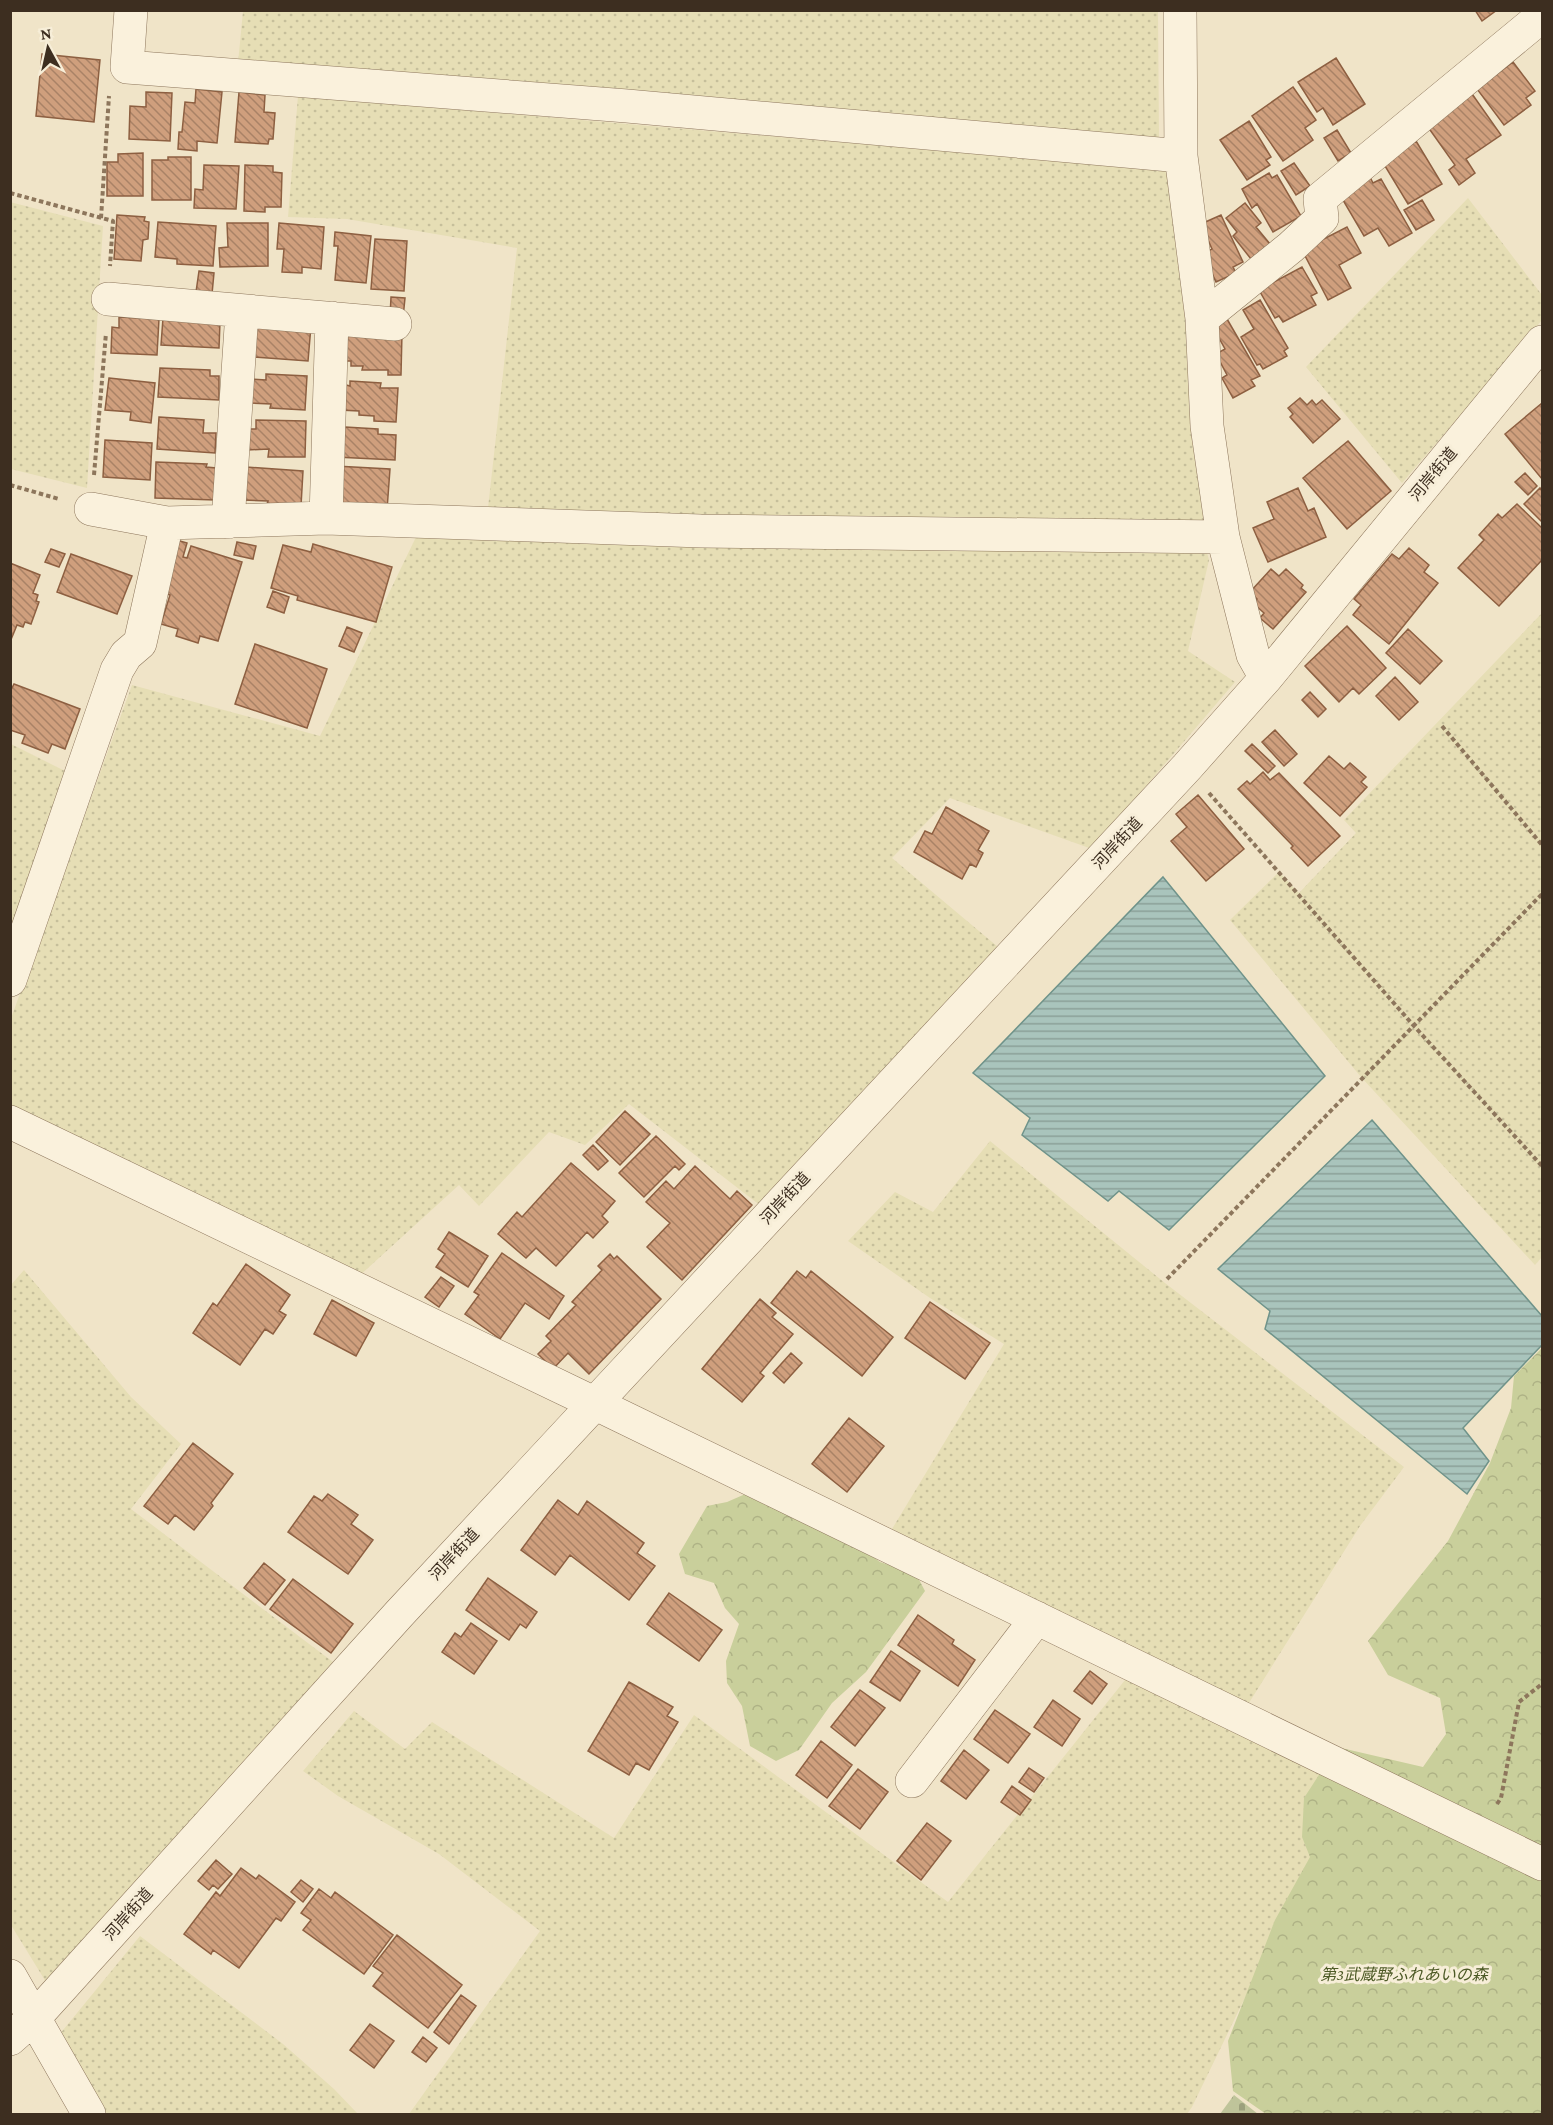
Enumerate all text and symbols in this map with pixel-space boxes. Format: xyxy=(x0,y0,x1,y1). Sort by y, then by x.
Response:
north arrow xyxy=(18,18,78,78)
text: N xyxy=(39,24,53,43)
street label: 河岸街道 xyxy=(1406,444,1460,504)
street label: 河岸街道 xyxy=(1089,814,1145,872)
street label: 河岸街道 xyxy=(757,1169,813,1227)
street label: 河岸街道 xyxy=(426,1525,482,1583)
street label: 河岸街道 xyxy=(100,1885,156,1943)
park label: 第3武蔵野ふれあいの森 xyxy=(1320,1966,1490,1983)

